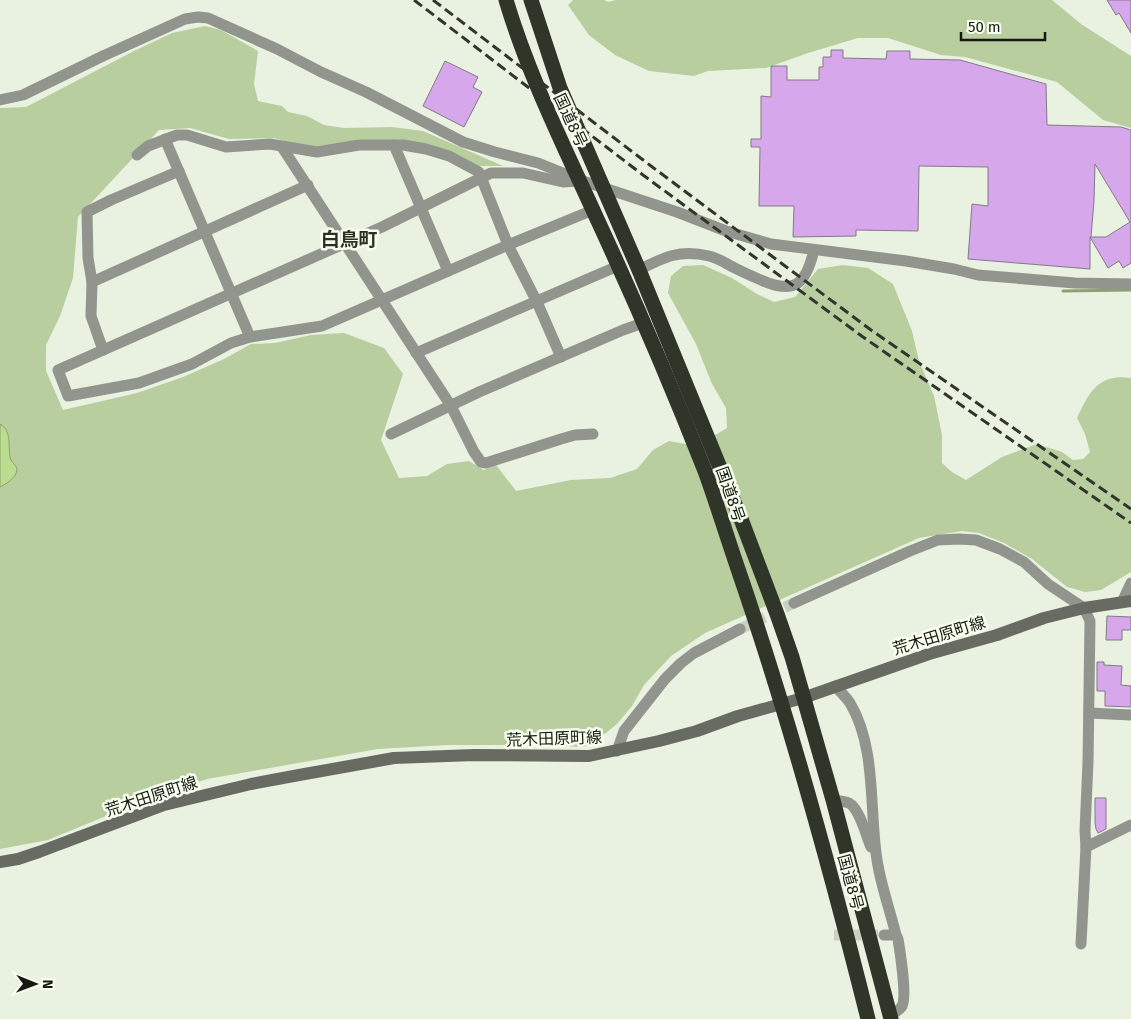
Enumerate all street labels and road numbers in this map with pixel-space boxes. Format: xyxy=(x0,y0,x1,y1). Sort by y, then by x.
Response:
street label: 国道8号 xyxy=(550,90,591,150)
street label: 国道8号 xyxy=(712,464,749,524)
street label: 荒木田原町線 xyxy=(890,612,988,659)
street label: 荒木田原町線 xyxy=(506,727,602,750)
street label: 荒木田原町線 xyxy=(103,773,200,820)
street label: 国道8号 xyxy=(834,852,867,912)

